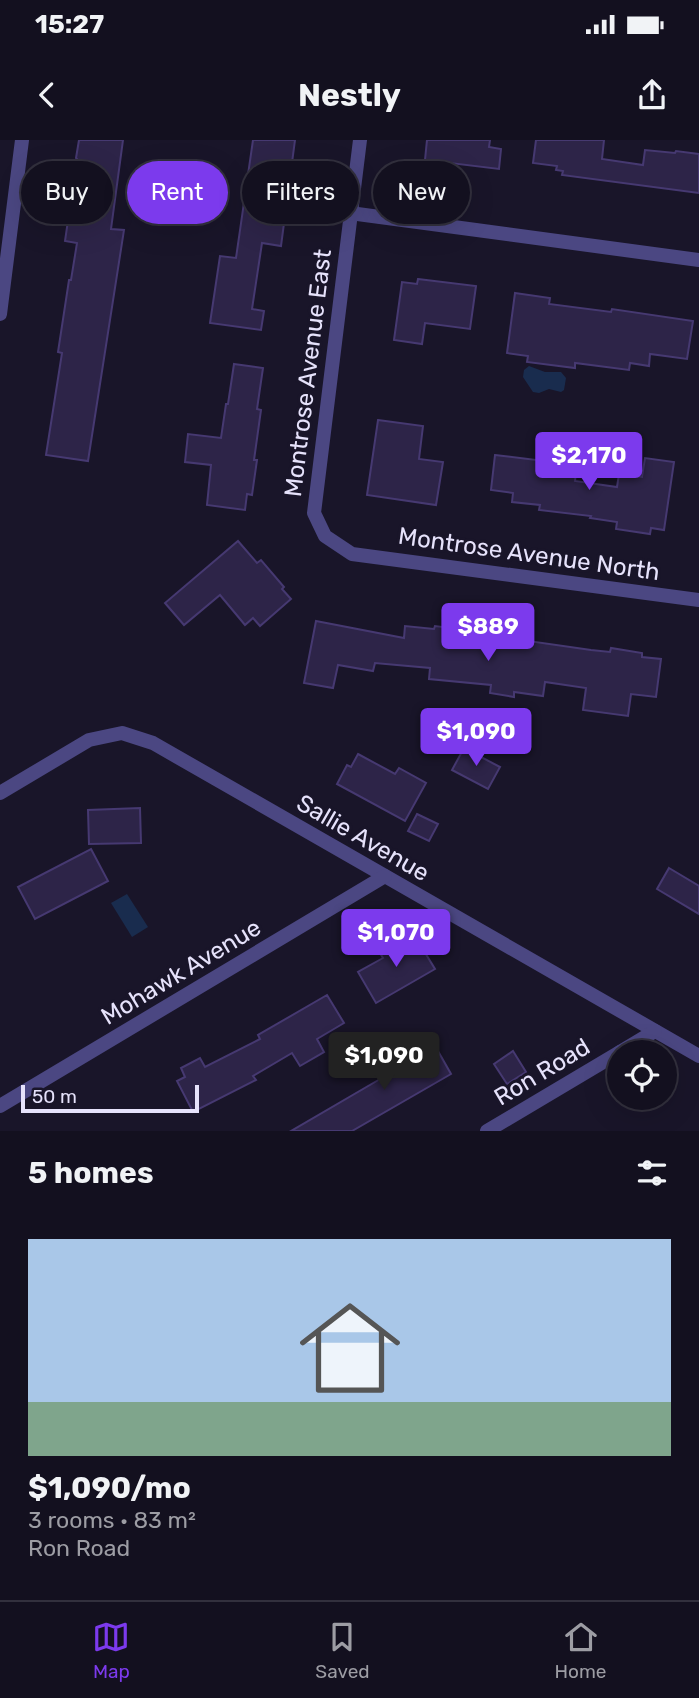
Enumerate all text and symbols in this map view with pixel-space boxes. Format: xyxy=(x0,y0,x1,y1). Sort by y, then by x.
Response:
text: 15:27 xyxy=(35,9,104,40)
icon: back xyxy=(28,76,66,114)
text: Nestly xyxy=(298,76,401,114)
icon: share xyxy=(633,76,671,114)
chip: Buy xyxy=(21,161,113,224)
chip: Rent xyxy=(127,161,228,224)
chip: Filters xyxy=(242,161,359,224)
chip: New xyxy=(373,161,470,224)
street label: Montrose Avenue East xyxy=(279,247,337,499)
pin: $2,170 xyxy=(532,432,646,492)
text: $2,170 xyxy=(551,441,627,469)
street label: Montrose Avenue North xyxy=(396,522,662,586)
pin: $889 xyxy=(447,603,529,663)
text: $889 xyxy=(457,612,519,640)
pin: $1,090 xyxy=(419,708,533,768)
text: $1,090 xyxy=(436,717,516,745)
street label: Sallie Avenue xyxy=(292,789,434,887)
pin: $1,070 xyxy=(339,910,453,969)
street label: Mohawk Avenue xyxy=(96,913,266,1031)
text: $1,070 xyxy=(357,918,435,946)
pin: $1,090 xyxy=(327,1032,441,1092)
street label: Ron Road xyxy=(489,1033,595,1111)
map controls xyxy=(607,1040,677,1110)
button: locate xyxy=(607,1040,677,1110)
text: $1,090 xyxy=(344,1041,424,1069)
scale bar xyxy=(21,1082,200,1114)
text: 50 m xyxy=(32,1085,77,1108)
icon: filters xyxy=(633,1154,671,1192)
text: 5 homes xyxy=(28,1155,154,1191)
icon: home xyxy=(287,1285,413,1411)
text: $1,090/mo xyxy=(28,1470,191,1506)
text: 3 rooms · 83 m² xyxy=(28,1506,196,1534)
text: Ron Road xyxy=(28,1534,130,1562)
tab: Map xyxy=(92,1618,130,1683)
tab: Saved xyxy=(315,1618,370,1683)
tab: Home xyxy=(555,1618,607,1683)

